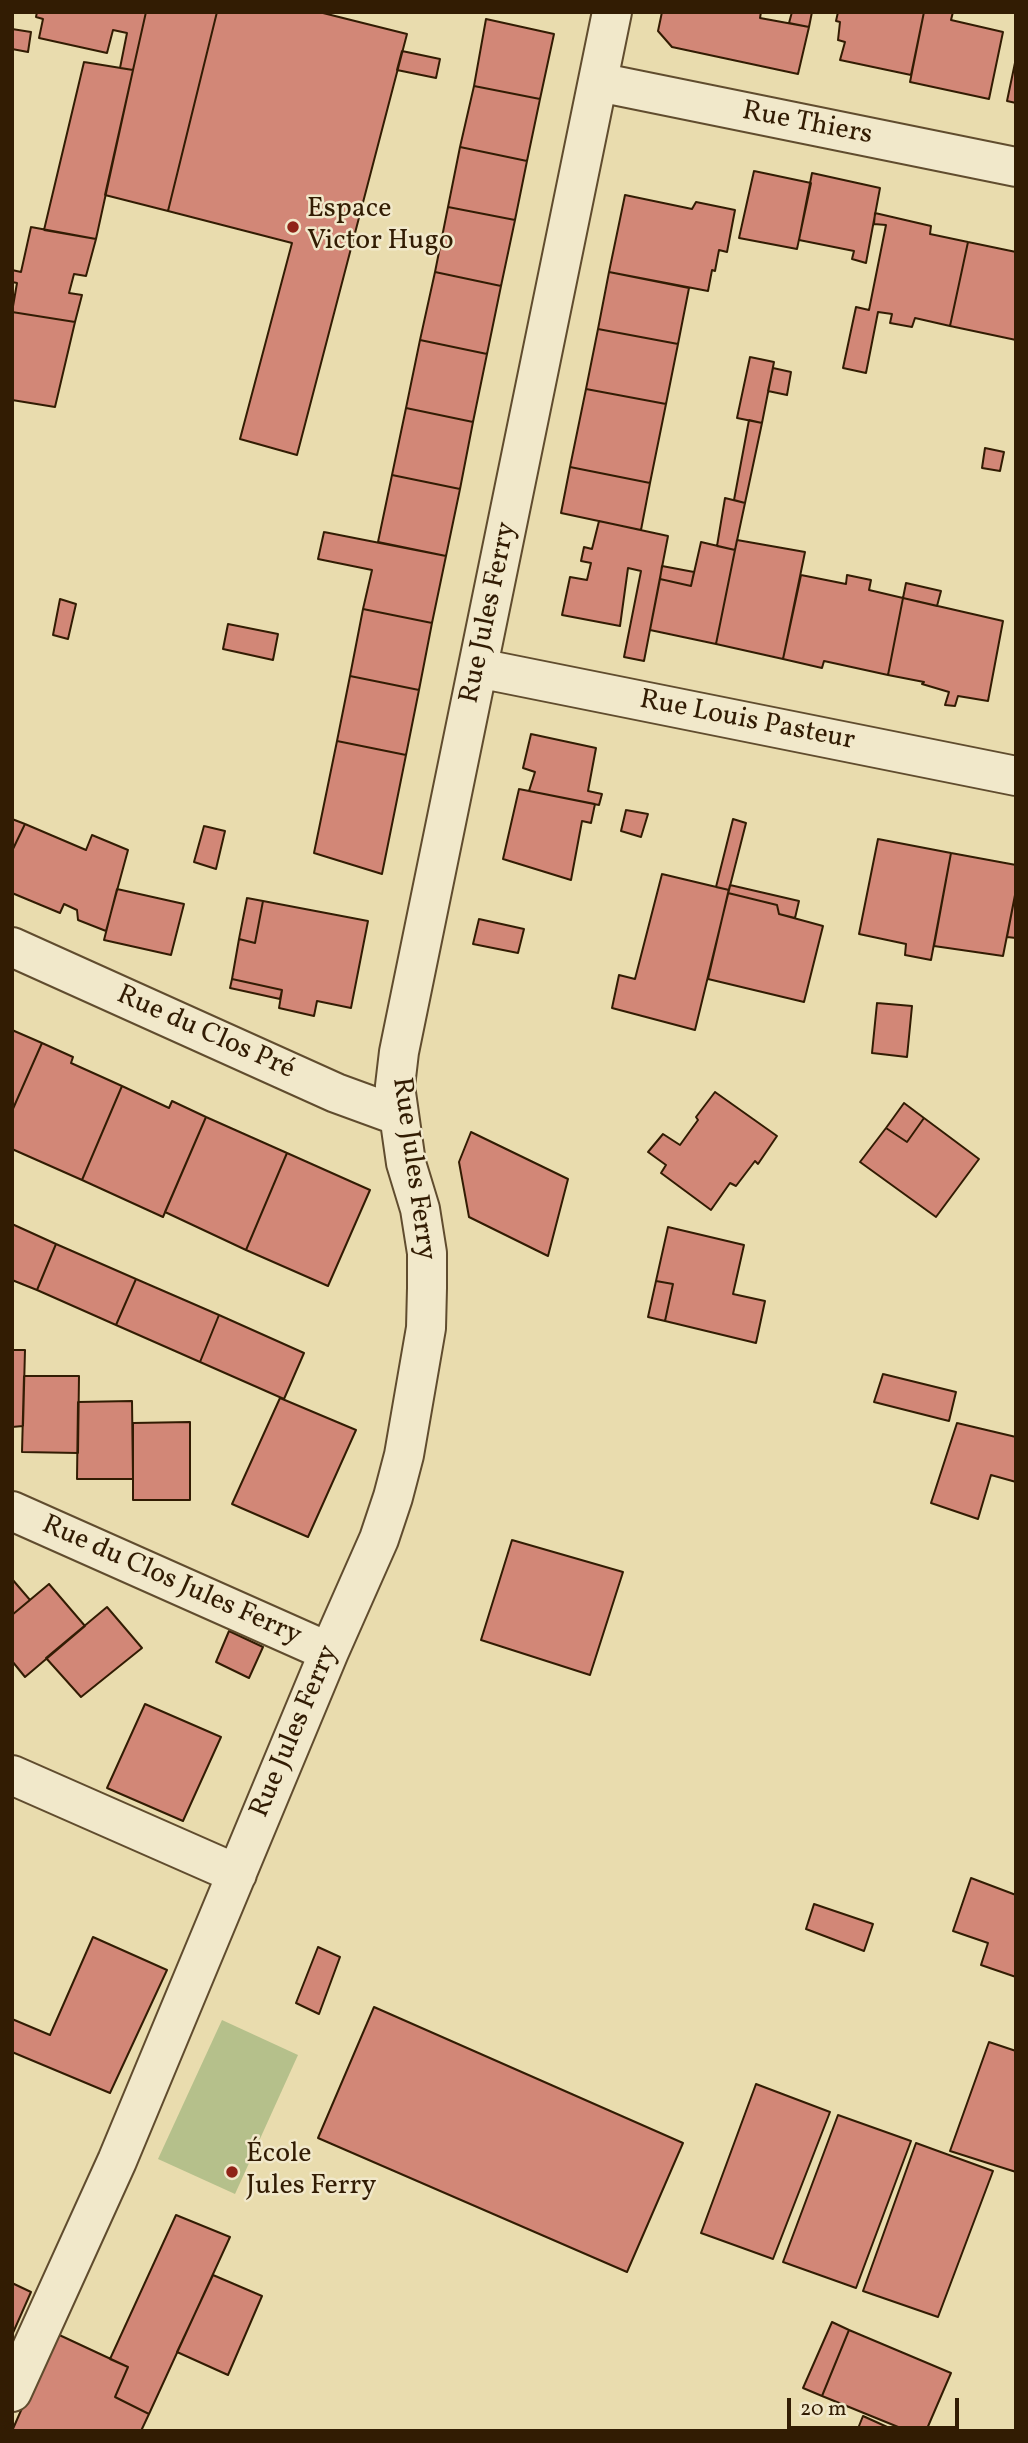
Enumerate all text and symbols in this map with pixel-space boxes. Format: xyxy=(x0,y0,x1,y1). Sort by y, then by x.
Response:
street label: Rue Thiers xyxy=(739,96,875,154)
place label: Espace Victor Hugo xyxy=(307,194,454,260)
marker: Espace Victor Hugo xyxy=(285,219,301,235)
street label: Rue Jules Ferry xyxy=(454,519,526,707)
street label: Rue Louis Pasteur xyxy=(636,685,858,759)
street label: Rue du Clos Pré xyxy=(111,980,299,1088)
street label: Rue Jules Ferry xyxy=(383,1075,441,1263)
street label: Rue du Clos Jules Ferry xyxy=(36,1510,306,1654)
street label: Rue Jules Ferry xyxy=(245,1641,347,1823)
place label: École Jules Ferry xyxy=(246,2139,376,2205)
marker: École Jules Ferry xyxy=(224,2164,240,2180)
scale bar xyxy=(790,2384,962,2428)
text: 20 m xyxy=(800,2395,846,2424)

